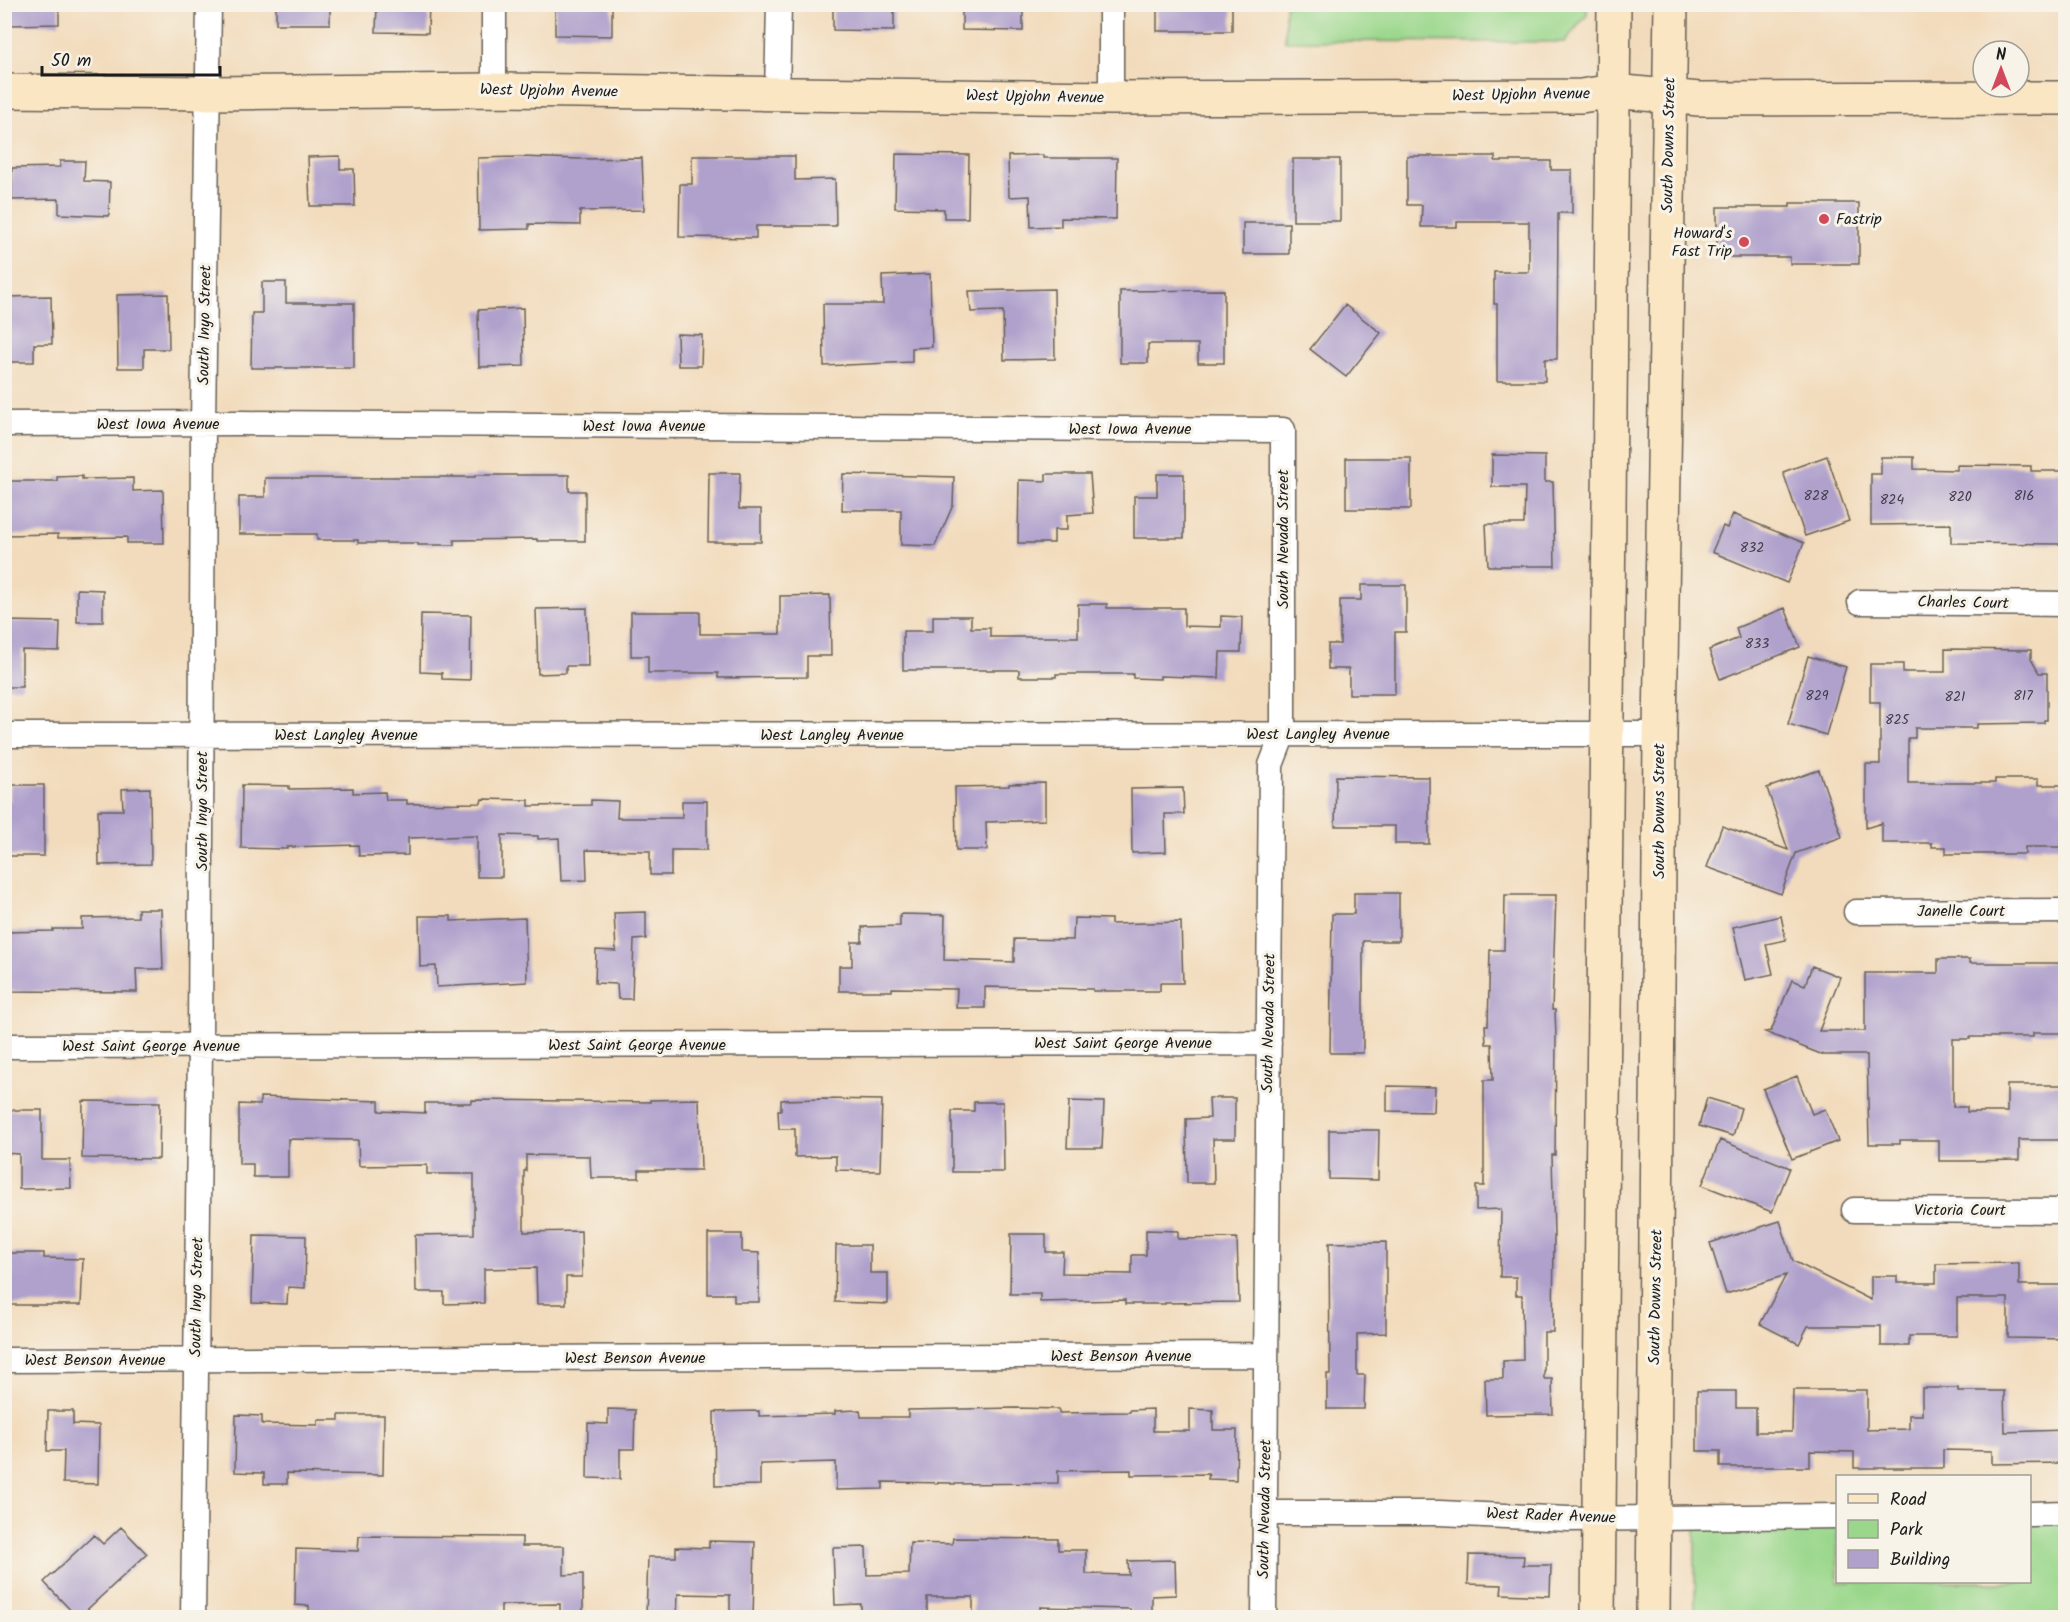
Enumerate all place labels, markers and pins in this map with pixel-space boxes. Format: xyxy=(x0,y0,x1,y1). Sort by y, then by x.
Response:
place label: Fastrip xyxy=(1836,207,1882,232)
marker: Fastrip xyxy=(1817,212,1831,226)
place label: Howard's Fast Trip xyxy=(1671,221,1732,264)
marker: Howard's Fast Trip xyxy=(1737,235,1751,249)

